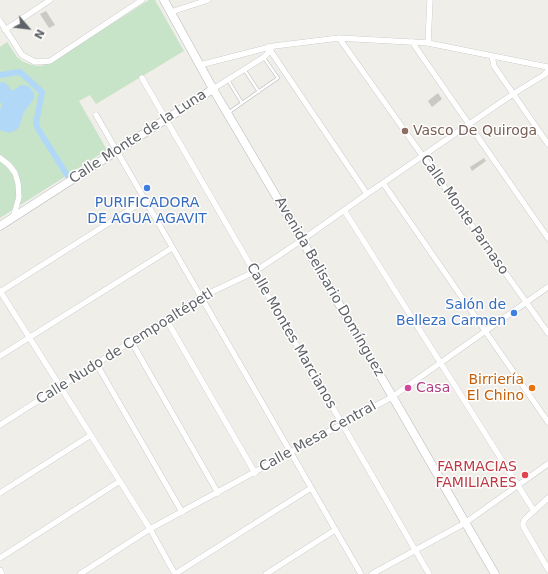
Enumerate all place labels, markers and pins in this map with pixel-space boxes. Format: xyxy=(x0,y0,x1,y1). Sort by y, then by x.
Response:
place label: Vasco De Quiroga xyxy=(413,123,537,139)
marker: Vasco De Quiroga xyxy=(400,126,410,136)
marker: PURIFICADORA DE AGUA AGAVIT xyxy=(142,183,152,193)
place label: PURIFICADORA DE AGUA AGAVIT xyxy=(87,195,207,228)
place label: Salón de Belleza Carmen xyxy=(396,297,506,330)
marker: Salón de Belleza Carmen xyxy=(509,308,519,318)
place label: Birriería El Chino xyxy=(467,372,524,404)
place label: Casa xyxy=(416,380,450,396)
marker: Casa xyxy=(403,383,413,393)
marker: Birriería El Chino xyxy=(527,383,537,393)
place label: FARMACIAS FAMILIARES xyxy=(435,459,517,492)
marker: FARMACIAS FAMILIARES xyxy=(520,470,530,480)

